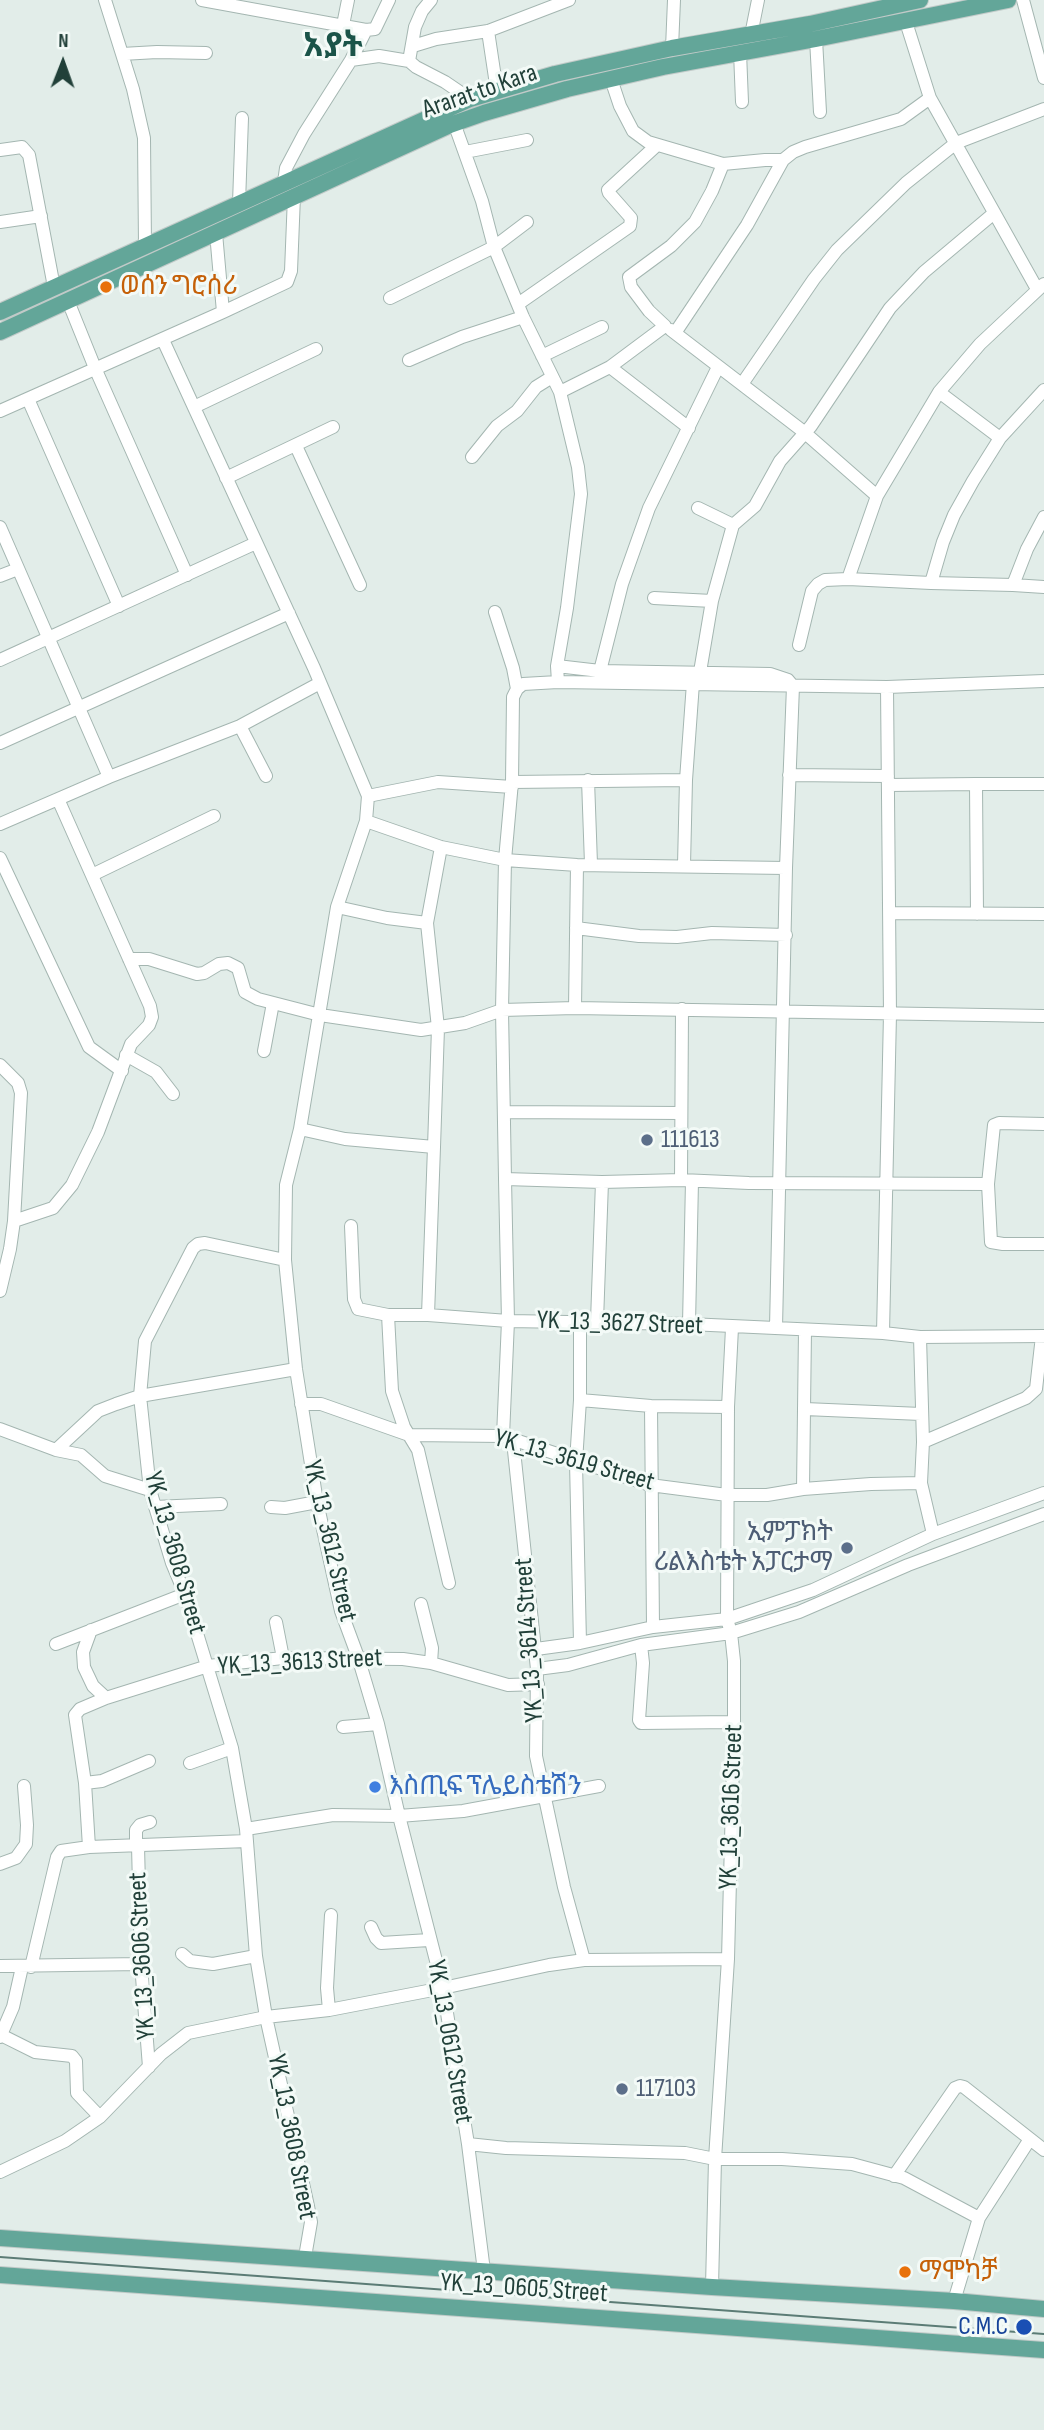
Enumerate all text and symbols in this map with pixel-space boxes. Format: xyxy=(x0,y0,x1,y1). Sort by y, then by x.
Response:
north arrow xyxy=(28,28,98,98)
district label: አያት xyxy=(303,28,363,68)
text: N xyxy=(58,30,69,53)
street label: Ararat to Kara xyxy=(419,58,541,126)
place label: ወሰን ግሮሰሪ xyxy=(120,271,238,303)
marker: ወሰን ግሮሰሪ xyxy=(98,279,114,295)
place label: 111613 xyxy=(661,1124,720,1156)
marker: 111613 xyxy=(639,1132,655,1148)
street label: YK_13_3627 Street xyxy=(536,1306,704,1342)
street label: YK_13_3619 Street xyxy=(490,1423,658,1499)
street label: YK_13_3612 Street xyxy=(295,1457,363,1625)
street label: YK_13_3608 Street xyxy=(136,1468,212,1638)
place label: ኢምፓክት ሪልእስቴት አፓርታማ xyxy=(654,1517,833,1578)
marker: ኢምፓክት ሪልእስቴት አፓርታማ xyxy=(839,1540,855,1556)
street label: YK_13_3614 Street xyxy=(509,1557,551,1723)
street label: YK_13_3613 Street xyxy=(217,1643,383,1683)
street label: YK_13_3616 Street xyxy=(714,1724,750,1890)
place label: እስጢፍ ፕሌይስቴሽን xyxy=(389,1771,581,1803)
marker: እስጢፍ ፕሌይስቴሽን xyxy=(367,1779,383,1795)
street label: YK_13_3606 Street xyxy=(123,1871,163,2041)
street label: YK_13_0612 Street xyxy=(419,1958,479,2126)
street label: YK_13_3608 Street xyxy=(260,2052,322,2222)
place label: 117103 xyxy=(636,2073,696,2105)
marker: 117103 xyxy=(614,2081,630,2097)
place label: ማሞካቻ xyxy=(919,2256,998,2288)
marker: ማሞካቻ xyxy=(897,2264,913,2280)
street label: YK_13_0605 Street xyxy=(439,2268,609,2310)
place label: C.M.C xyxy=(958,2311,1008,2343)
marker: C.M.C xyxy=(1014,2317,1034,2337)

